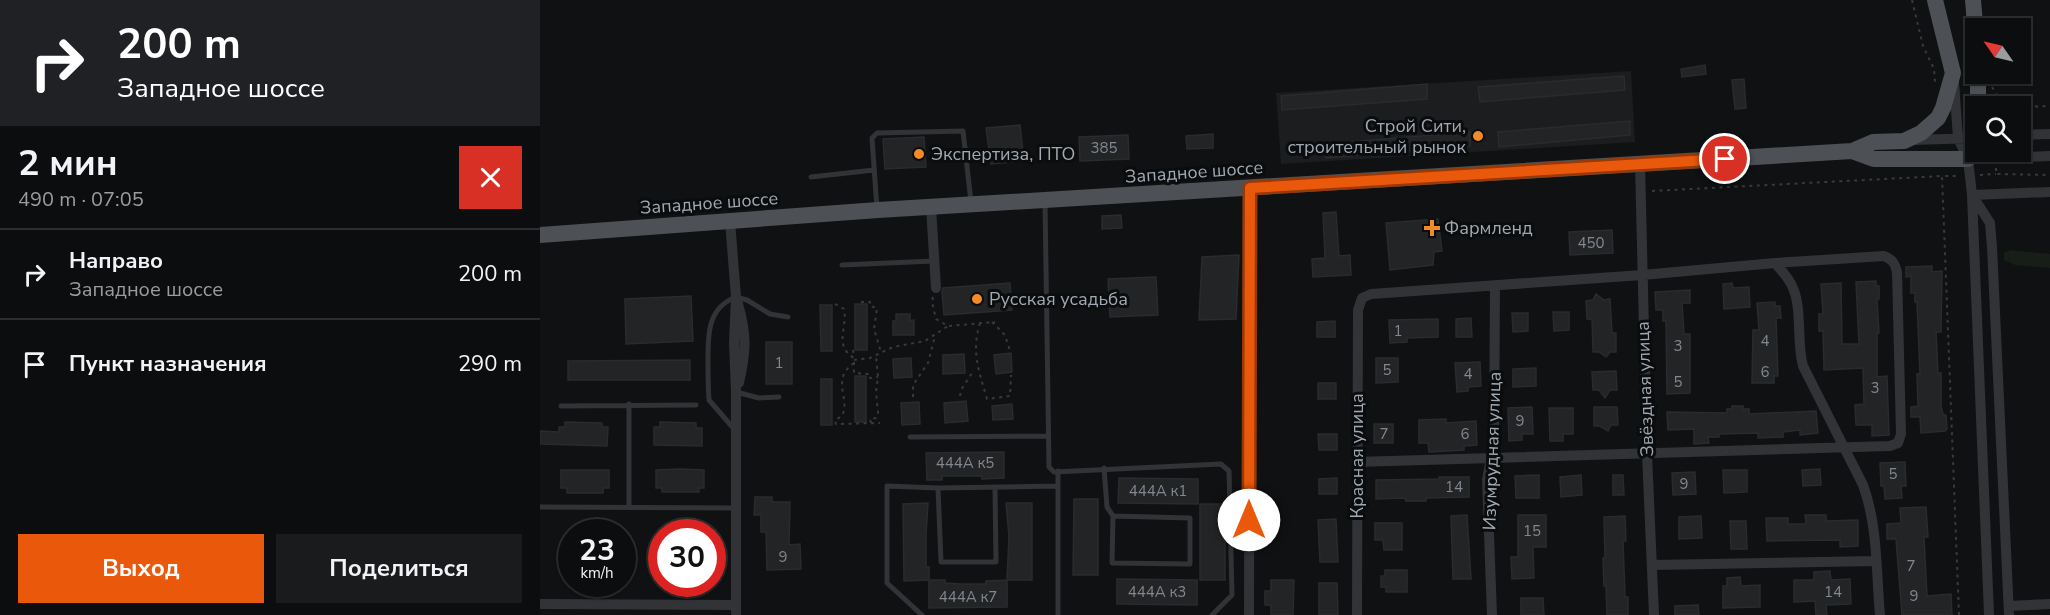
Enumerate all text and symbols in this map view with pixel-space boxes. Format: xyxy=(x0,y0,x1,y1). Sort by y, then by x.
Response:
text: 200 m xyxy=(117,16,241,73)
north arrow xyxy=(1965,18,2031,84)
map controls xyxy=(1965,18,2031,162)
icon: right xyxy=(18,24,96,102)
text: Западное шоссе xyxy=(117,70,325,107)
button: search xyxy=(1965,96,2031,162)
place label: Строй Сити, строительный рынок xyxy=(1288,114,1467,159)
marker: Строй Сити, строительный рынок xyxy=(1471,129,1485,143)
pin xyxy=(1699,133,1750,184)
house number: 385 xyxy=(1090,138,1118,158)
text: 2 мин xyxy=(18,139,118,188)
place label: Экспертиза, ПТО xyxy=(931,142,1075,166)
icon: arrive xyxy=(1708,142,1741,175)
button: close xyxy=(459,146,522,209)
marker: Экспертиза, ПТО xyxy=(912,147,926,161)
street label: Западное шоссе xyxy=(1124,155,1264,189)
text: 490 m · 07:05 xyxy=(18,186,144,213)
street label: Западное шоссе xyxy=(639,186,779,220)
place label: Фармленд xyxy=(1444,216,1533,240)
marker: Фармленд xyxy=(1425,221,1439,235)
house number: 450 xyxy=(1577,233,1605,253)
text: Направо xyxy=(69,246,163,276)
icon: right xyxy=(18,258,51,291)
text: 200 m xyxy=(458,259,522,289)
text: Западное шоссе xyxy=(69,276,223,303)
place label: Русская усадьба xyxy=(989,287,1128,311)
marker: Русская усадьба xyxy=(970,292,984,306)
house number: 1 xyxy=(1393,321,1403,341)
street label: Звёздная улица xyxy=(1631,321,1659,457)
house number: 4 xyxy=(1760,331,1770,351)
house number: 3 xyxy=(1673,336,1683,356)
icon: arrive xyxy=(18,348,51,381)
text: Пункт назначения xyxy=(69,349,267,379)
text: 290 m xyxy=(458,349,522,379)
house number: 1 xyxy=(774,353,784,373)
house number: 5 xyxy=(1382,360,1392,380)
house number: 6 xyxy=(1760,362,1770,382)
house number: 4 xyxy=(1463,364,1473,384)
street label: Изумрудная улица xyxy=(1477,371,1507,531)
house number: 5 xyxy=(1673,372,1683,392)
house number: 3 xyxy=(1870,378,1880,398)
street label: Красная улица xyxy=(1345,393,1369,519)
house number: 9 xyxy=(1515,411,1525,431)
house number: 7 xyxy=(1379,424,1389,444)
house number: 6 xyxy=(1460,424,1470,444)
house number: 444А к5 xyxy=(936,453,994,473)
house number: 5 xyxy=(1888,464,1898,484)
house number: 9 xyxy=(1679,474,1689,494)
house number: 14 xyxy=(1445,477,1463,497)
house number: 444А к1 xyxy=(1129,481,1187,501)
position arrow xyxy=(1217,488,1281,552)
speed limit sign: 30 xyxy=(648,519,726,597)
house number: 15 xyxy=(1523,521,1541,541)
text: 23 xyxy=(579,530,615,571)
button: Выход xyxy=(18,534,264,603)
button: Поделиться xyxy=(276,534,522,603)
house number: 9 xyxy=(778,547,788,567)
house number: 7 xyxy=(1906,556,1916,576)
text: km/h xyxy=(580,563,614,583)
house number: 444А к3 xyxy=(1128,582,1186,602)
house number: 14 xyxy=(1824,582,1842,602)
house number: 9 xyxy=(1909,586,1919,606)
house number: 444А к7 xyxy=(939,587,997,607)

